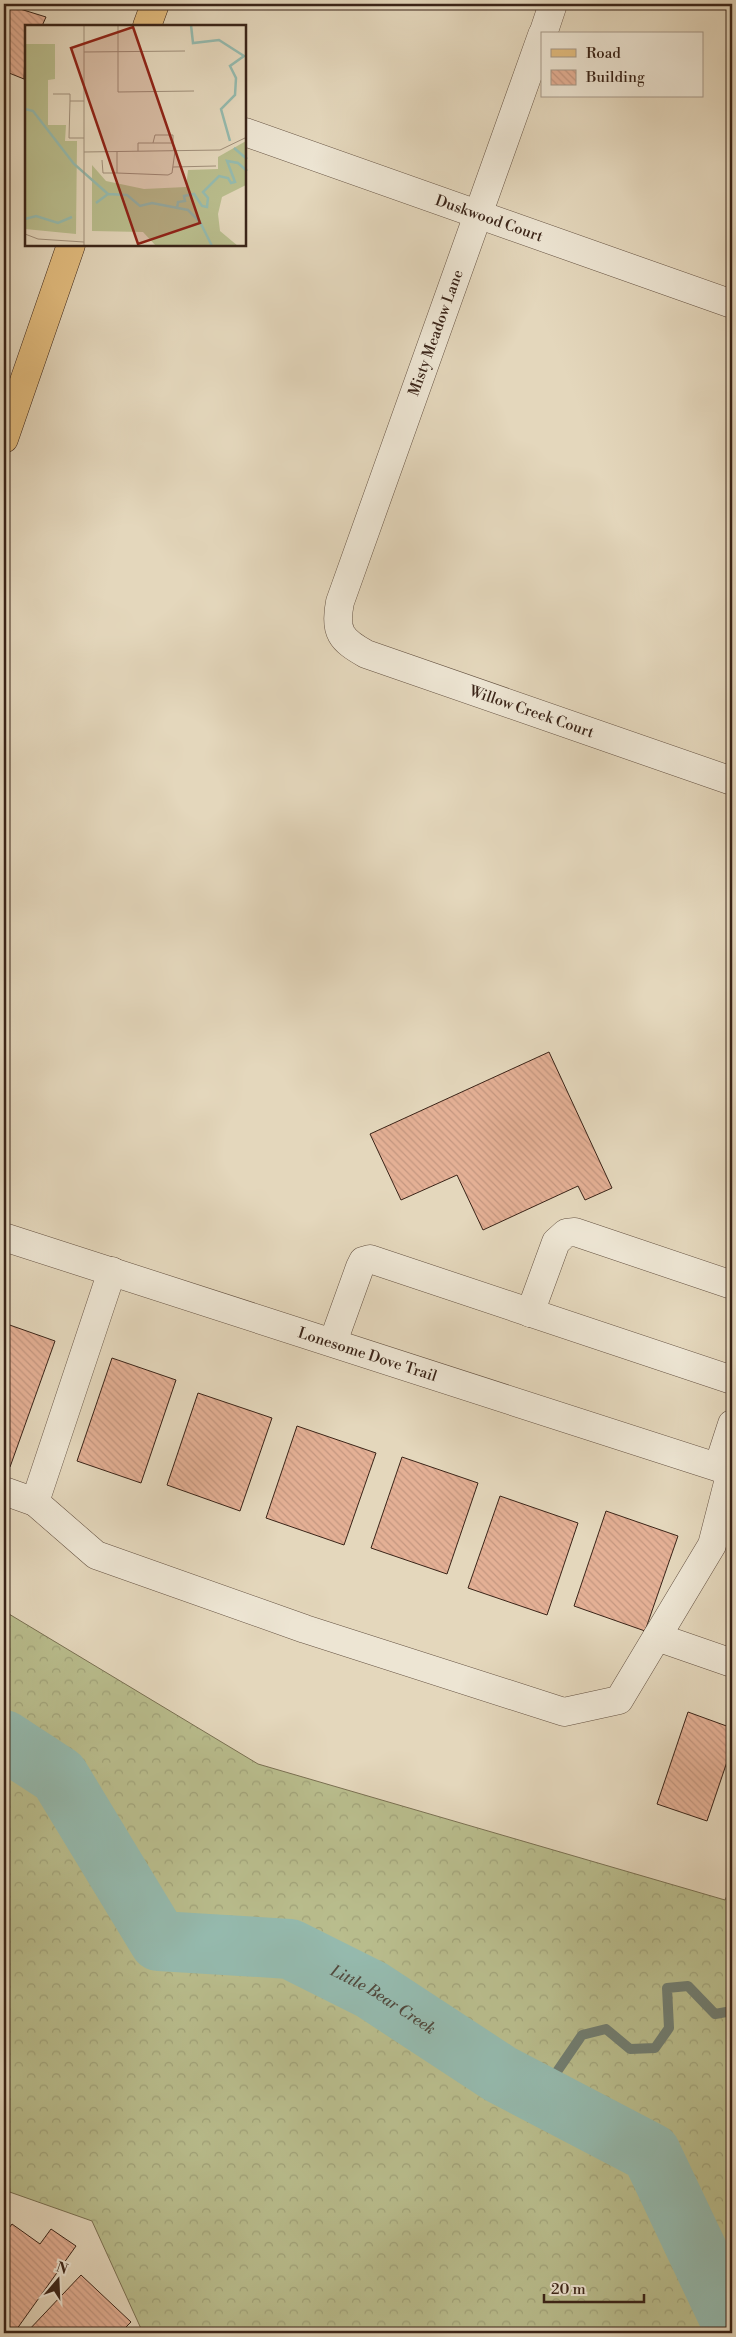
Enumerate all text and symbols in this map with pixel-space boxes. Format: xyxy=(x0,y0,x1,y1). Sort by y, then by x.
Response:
inset map xyxy=(25,25,246,246)
legend xyxy=(541,32,704,98)
text: Road xyxy=(586,44,621,63)
text: Building xyxy=(585,68,645,87)
street label: Duskwood Court xyxy=(433,191,546,246)
street label: Misty Meadow Lane xyxy=(404,267,468,399)
street label: Willow Creek Court xyxy=(466,681,597,742)
street label: Lonesome Dove Trail xyxy=(296,1323,440,1386)
water label: Little Bear Creek xyxy=(326,1960,439,2039)
north arrow xyxy=(32,2254,82,2304)
text: N xyxy=(54,2258,70,2279)
scale bar xyxy=(544,2272,644,2304)
text: 20 m xyxy=(551,2280,586,2299)

